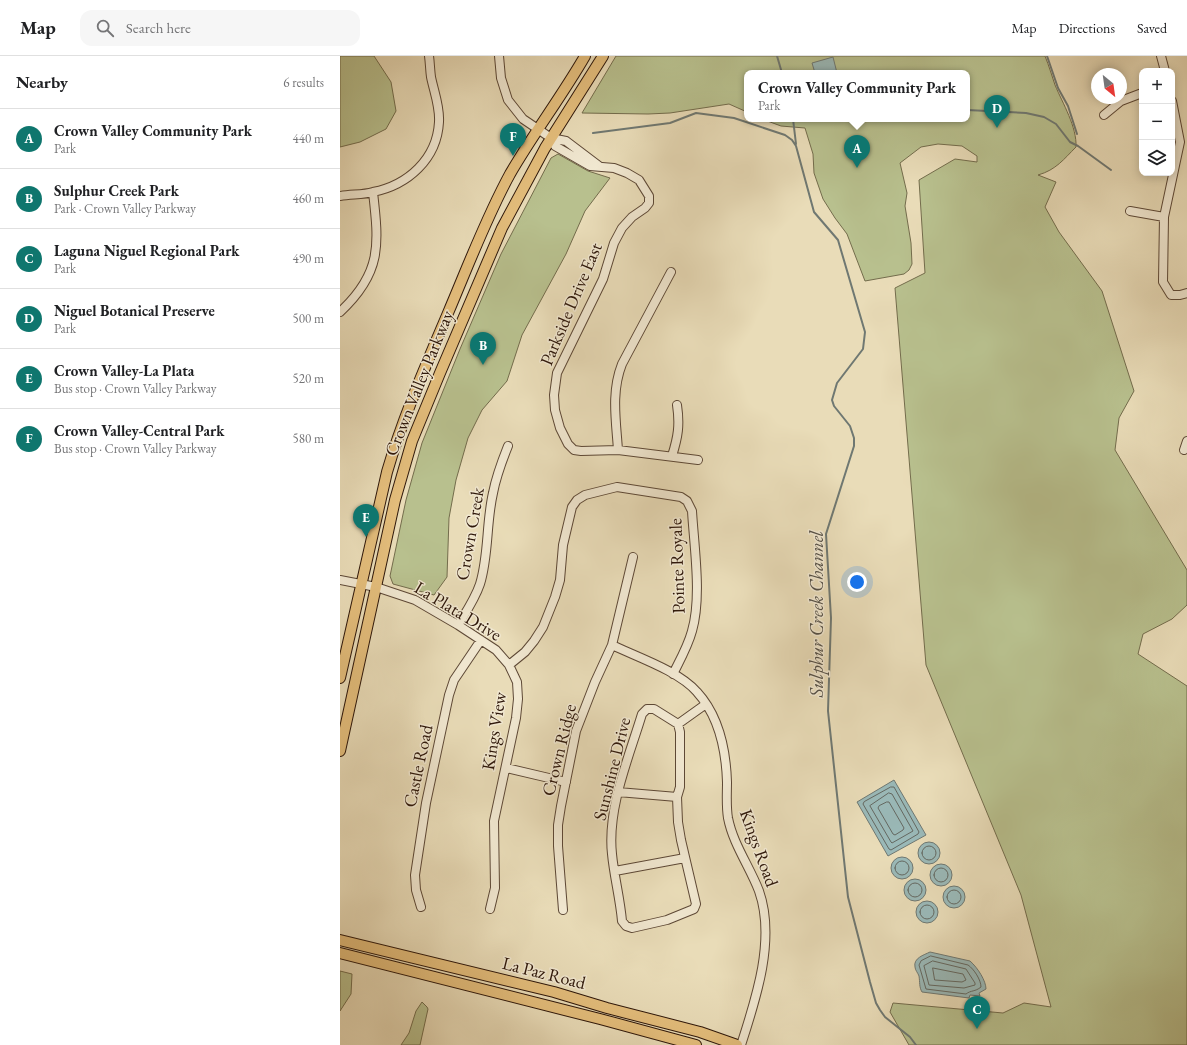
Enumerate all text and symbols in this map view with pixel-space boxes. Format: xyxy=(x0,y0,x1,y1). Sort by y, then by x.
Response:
search box xyxy=(80,10,360,46)
text: Map xyxy=(20,15,56,40)
icon: search xyxy=(94,17,116,39)
text: Search here xyxy=(126,18,191,37)
text: Map xyxy=(1011,19,1037,37)
text: Directions xyxy=(1059,19,1115,37)
text: Saved xyxy=(1137,19,1167,37)
north arrow xyxy=(1091,68,1127,104)
map controls xyxy=(1139,68,1175,176)
button: + xyxy=(1139,68,1175,104)
popup xyxy=(744,70,970,122)
text: Nearby xyxy=(16,71,68,93)
text: 6 results xyxy=(283,74,324,91)
text: Crown Valley Community Park xyxy=(758,78,956,97)
pin: D xyxy=(984,95,1010,128)
text: Park xyxy=(758,97,780,114)
button: − xyxy=(1139,104,1175,140)
text: Crown Valley Community Park xyxy=(54,121,252,140)
pin: F xyxy=(500,123,526,156)
text: A xyxy=(24,130,34,147)
text: 440 m xyxy=(293,130,324,147)
pin: A xyxy=(844,135,870,168)
text: Park xyxy=(54,140,76,157)
button: layers xyxy=(1139,140,1175,176)
text: Sulphur Creek Park xyxy=(54,181,179,200)
text: B xyxy=(25,190,33,207)
text: 460 m xyxy=(293,190,324,207)
text: Park · Crown Valley Parkway xyxy=(54,200,196,217)
street label: Parkside Drive East xyxy=(534,239,607,369)
text: Laguna Niguel Regional Park xyxy=(54,241,240,260)
text: C xyxy=(24,250,34,267)
text: 490 m xyxy=(293,250,324,267)
text: Park xyxy=(54,260,76,277)
text: Niguel Botanical Preserve xyxy=(54,301,215,320)
street label: Crown Valley Parkway xyxy=(379,306,458,459)
text: D xyxy=(24,310,34,327)
text: 500 m xyxy=(293,310,324,327)
text: Park xyxy=(54,320,76,337)
pin: B xyxy=(470,332,496,365)
text: Crown Valley-La Plata xyxy=(54,361,194,380)
text: E xyxy=(25,370,33,387)
text: 520 m xyxy=(293,370,324,387)
text: Bus stop · Crown Valley Parkway xyxy=(54,380,217,397)
text: Crown Valley-Central Park xyxy=(54,421,224,440)
text: F xyxy=(25,430,33,447)
text: 580 m xyxy=(293,430,324,447)
text: Bus stop · Crown Valley Parkway xyxy=(54,440,217,457)
street label: Crown Creek xyxy=(450,485,489,582)
pin: E xyxy=(353,504,379,537)
street label: Pointe Royale xyxy=(663,518,690,614)
water label: Sulphur Creek Channel xyxy=(804,530,829,698)
your location xyxy=(847,572,867,592)
street label: La Plata Drive xyxy=(410,576,506,646)
street label: Kings View xyxy=(476,689,511,772)
street label: Crown Ridge xyxy=(536,701,581,798)
street label: Sunshine Drive xyxy=(588,715,635,823)
street label: Castle Road xyxy=(398,722,438,809)
street label: Kings Road xyxy=(735,806,784,891)
street label: La Paz Road xyxy=(500,951,589,994)
pin: C xyxy=(964,996,990,1029)

